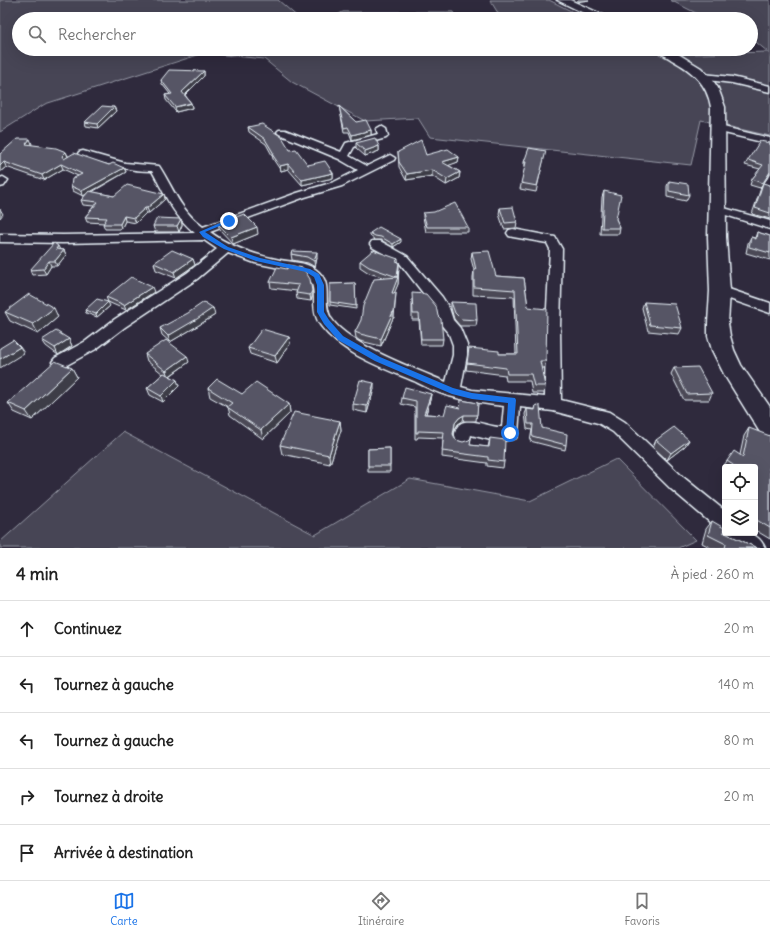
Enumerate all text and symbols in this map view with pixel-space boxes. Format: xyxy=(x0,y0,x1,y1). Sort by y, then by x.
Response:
search box xyxy=(12,12,758,56)
icon: search xyxy=(26,23,48,45)
text: Rechercher xyxy=(58,25,136,44)
route end xyxy=(220,212,238,230)
route start xyxy=(501,424,519,442)
map controls xyxy=(722,464,758,536)
button: locate xyxy=(722,464,758,500)
button: layers xyxy=(722,500,758,536)
text: 4 min xyxy=(16,563,58,585)
text: À pied · 260 m xyxy=(671,566,754,583)
icon: ahead xyxy=(16,618,38,640)
text: Continuez xyxy=(54,619,122,638)
text: 20 m xyxy=(724,620,754,637)
icon: left xyxy=(16,674,38,696)
text: Tournez à gauche xyxy=(54,675,174,694)
text: 140 m xyxy=(718,676,754,693)
icon: left xyxy=(16,730,38,752)
text: Tournez à gauche xyxy=(54,731,174,750)
text: 80 m xyxy=(723,732,754,749)
icon: right xyxy=(16,786,38,808)
text: Tournez à droite xyxy=(54,787,163,806)
text: 20 m xyxy=(724,788,754,805)
icon: arrive xyxy=(16,842,38,864)
text: Arrivée à destination xyxy=(54,843,193,862)
tab: Carte xyxy=(110,890,138,928)
tab: Itinéraire xyxy=(358,890,404,928)
tab: Favoris xyxy=(624,890,660,928)

